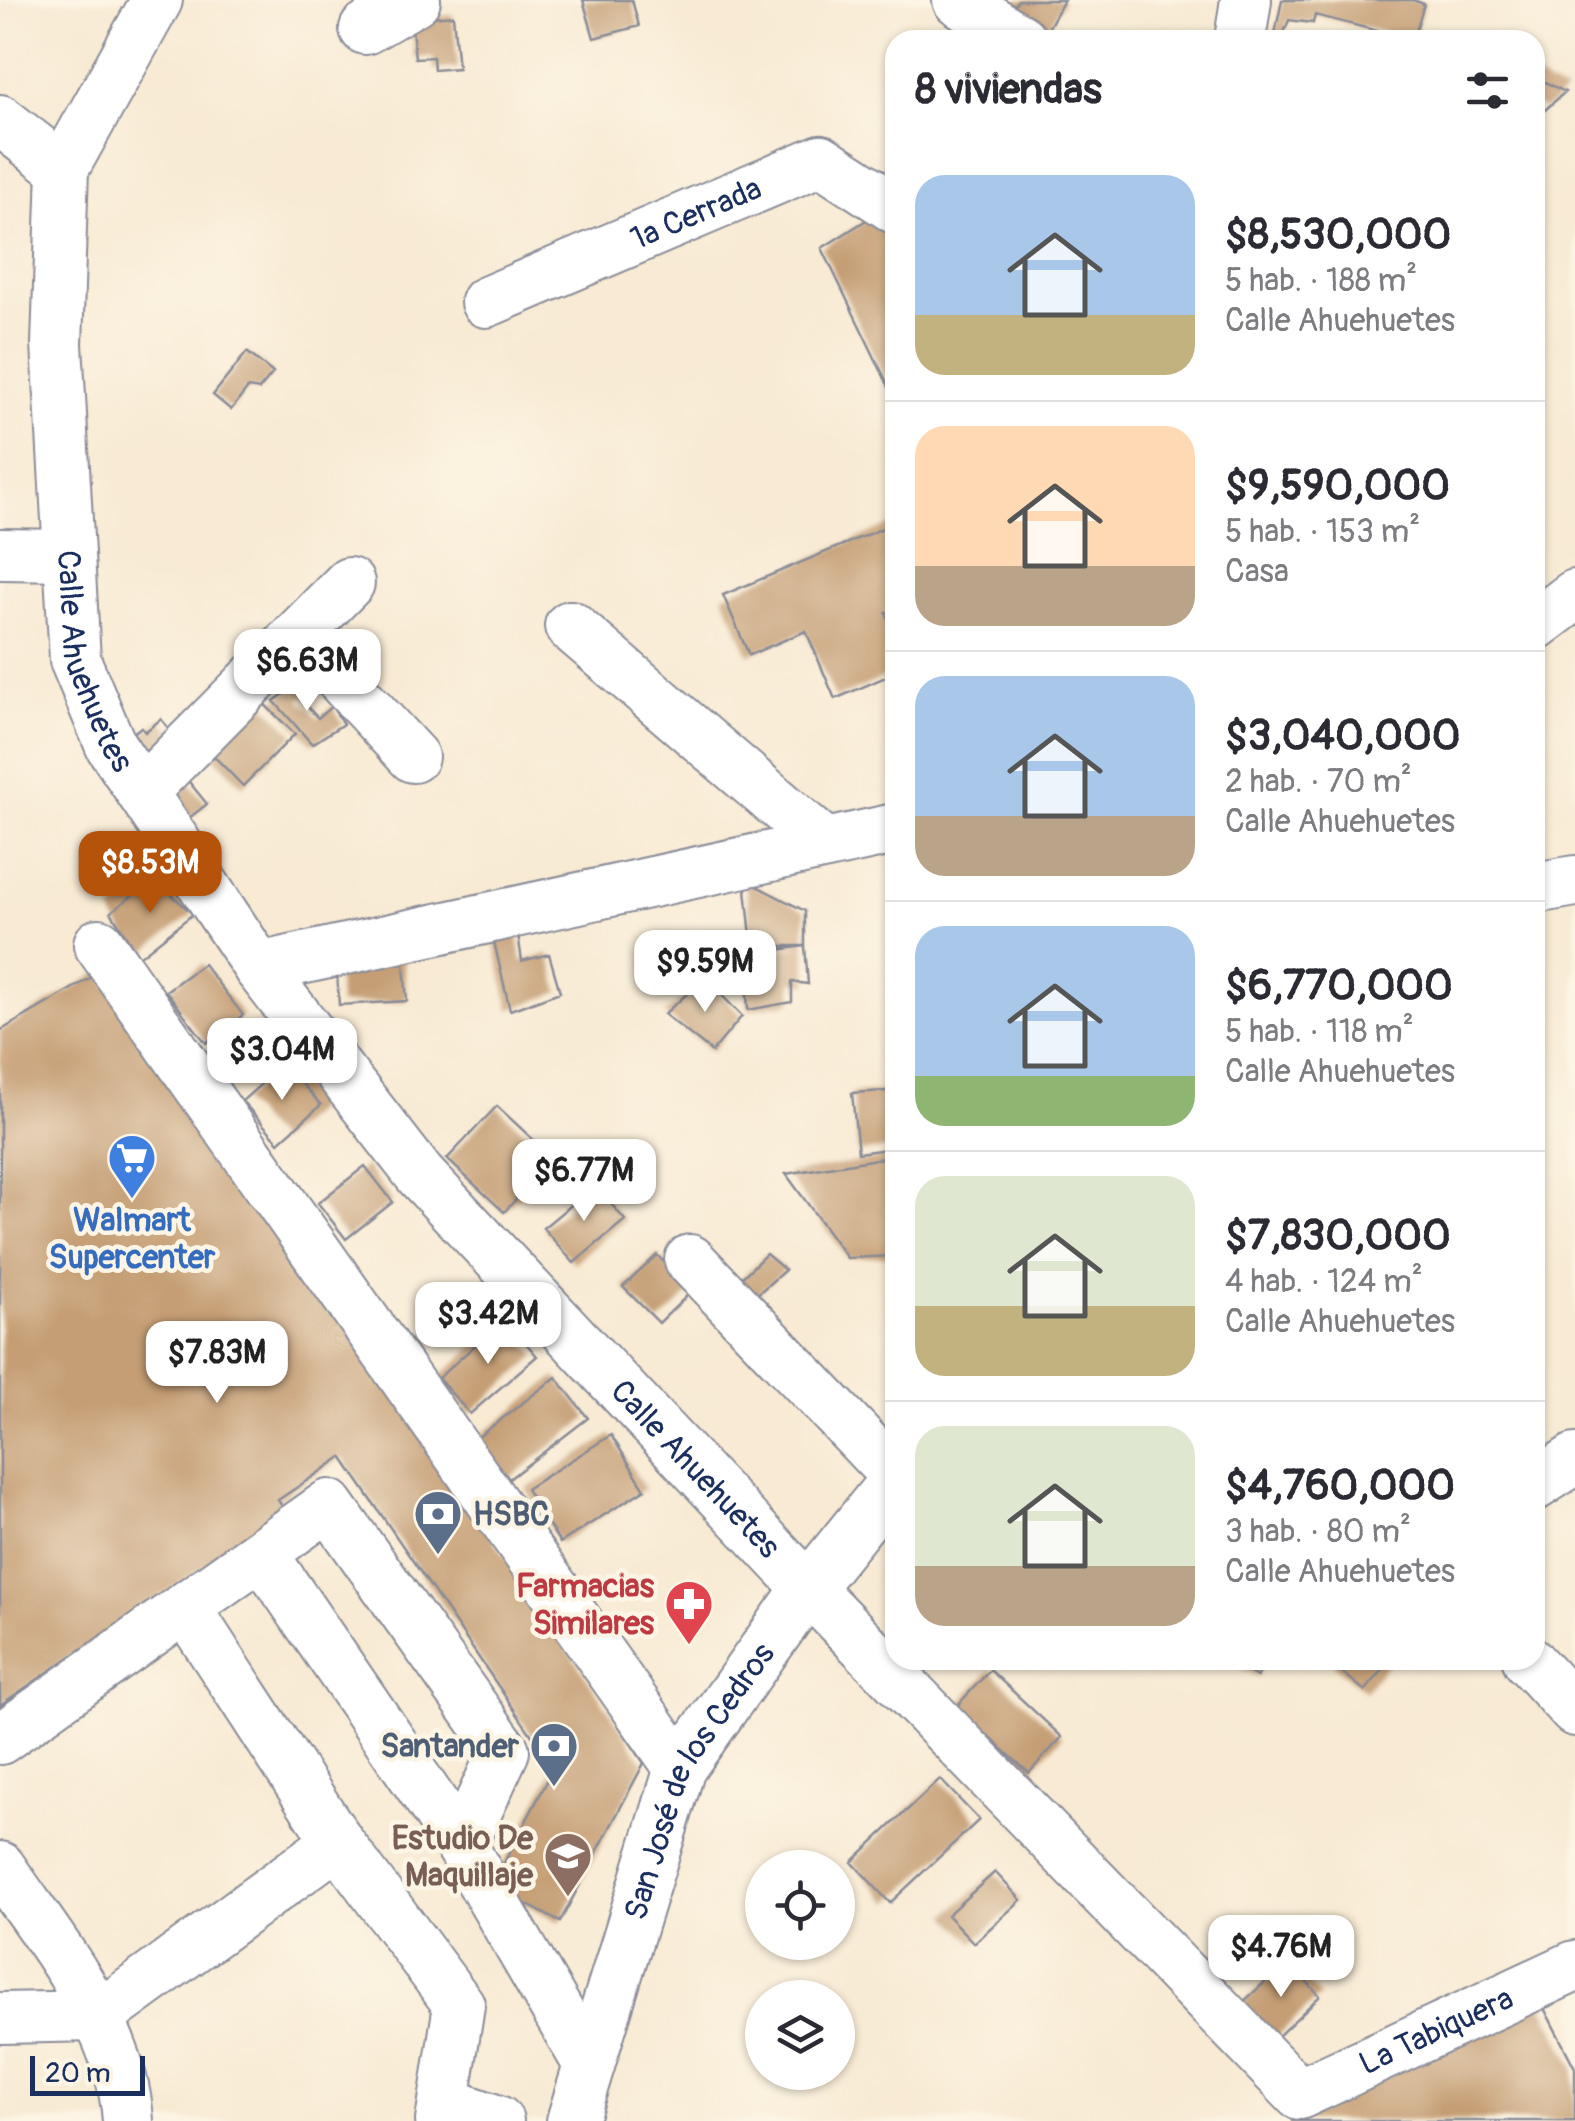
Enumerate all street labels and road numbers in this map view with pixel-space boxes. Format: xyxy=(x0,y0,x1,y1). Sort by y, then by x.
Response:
street label: 1a Cerrada xyxy=(625,169,768,259)
street label: Calle Ahuehuetes xyxy=(48,549,142,780)
street label: Calle Ahuehuetes xyxy=(602,1372,788,1567)
street label: San José de los Cedros xyxy=(616,1635,784,1925)
street label: La Tabiquera xyxy=(1353,1978,1520,2084)

